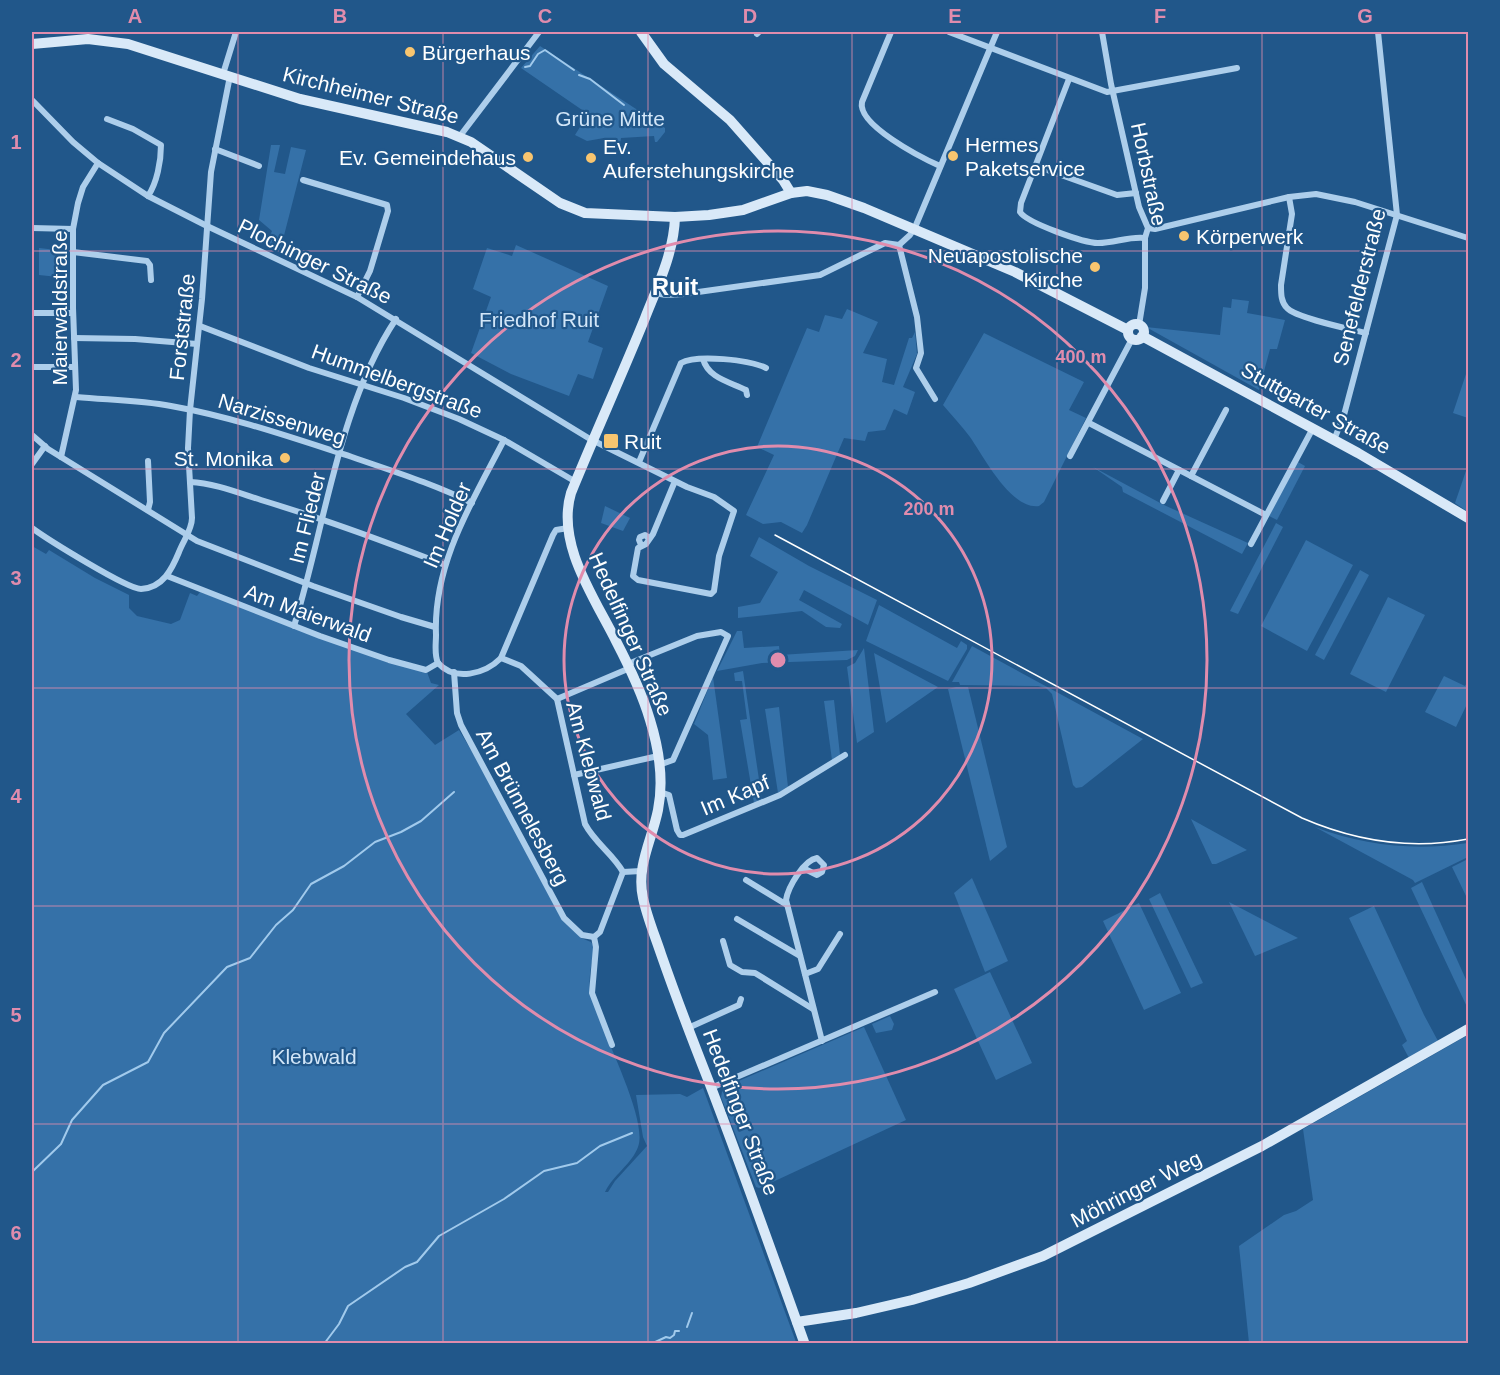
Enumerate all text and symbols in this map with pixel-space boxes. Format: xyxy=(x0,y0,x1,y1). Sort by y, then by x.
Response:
text: A xyxy=(128,5,142,27)
text: B xyxy=(333,5,347,27)
text: C xyxy=(538,5,552,27)
text: D xyxy=(743,5,757,27)
text: E xyxy=(948,5,962,27)
text: F xyxy=(1154,5,1166,27)
text: G xyxy=(1357,5,1373,27)
place label: Bürgerhaus xyxy=(422,41,531,64)
marker: Bürgerhaus xyxy=(403,45,417,59)
street label: Kirchheimer Straße xyxy=(280,62,462,128)
park label: Grüne Mitte xyxy=(555,107,665,130)
street label: Horbstraße xyxy=(1127,120,1171,228)
text: 1 xyxy=(10,131,22,153)
place label: Hermes Paketservice xyxy=(965,133,1085,180)
place label: Ev. Auferstehungskirche xyxy=(603,135,794,182)
place label: Ev. Gemeindehaus xyxy=(339,146,516,169)
marker: Hermes Paketservice xyxy=(946,149,960,163)
marker: Ev. Gemeindehaus xyxy=(521,150,535,164)
marker: Ev. Auferstehungskirche xyxy=(584,151,598,165)
street label: Senefelderstraße xyxy=(1328,206,1390,368)
street label: Plochinger Straße xyxy=(234,214,396,308)
place label: Körperwerk xyxy=(1196,225,1304,248)
marker: Körperwerk xyxy=(1177,229,1191,243)
street label: Maierwaldstraße xyxy=(48,230,71,386)
place label: Neuapostolische Kirche xyxy=(928,244,1083,291)
marker: Neuapostolische Kirche xyxy=(1088,260,1102,274)
street label: Forststraße xyxy=(165,272,199,382)
district label: Ruit xyxy=(652,273,698,300)
park label: Friedhof Ruit xyxy=(479,308,599,331)
street label: Hummelbergstraße xyxy=(309,339,485,423)
text: 400 m xyxy=(1055,347,1107,367)
text: 2 xyxy=(10,349,22,371)
street label: Stuttgarter Straße xyxy=(1237,357,1395,459)
street label: Narzissenweg xyxy=(216,389,348,449)
place label: Ruit xyxy=(624,430,662,453)
marker: Ruit xyxy=(602,432,620,450)
place label: St. Monika xyxy=(174,447,273,470)
marker: St. Monika xyxy=(278,451,292,465)
street label: Im Flieder xyxy=(285,470,329,566)
street label: Im Holder xyxy=(419,479,475,571)
text: 200 m xyxy=(903,499,955,519)
street label: Hedelfinger Straße xyxy=(585,549,677,719)
text: 3 xyxy=(10,567,22,589)
street label: Am Maierwald xyxy=(242,579,374,647)
centre of rings xyxy=(768,650,788,670)
street label: Am Klebwald xyxy=(562,699,616,823)
street label: Am Brünnelesberg xyxy=(472,725,574,889)
street label: Im Kapf xyxy=(697,770,773,820)
text: 4 xyxy=(10,785,22,807)
text: 5 xyxy=(10,1004,22,1026)
street label: Hedelfinger Straße xyxy=(699,1026,783,1198)
park label: Klebwald xyxy=(271,1045,357,1068)
street label: Möhringer Weg xyxy=(1067,1146,1205,1232)
text: 6 xyxy=(10,1222,22,1244)

